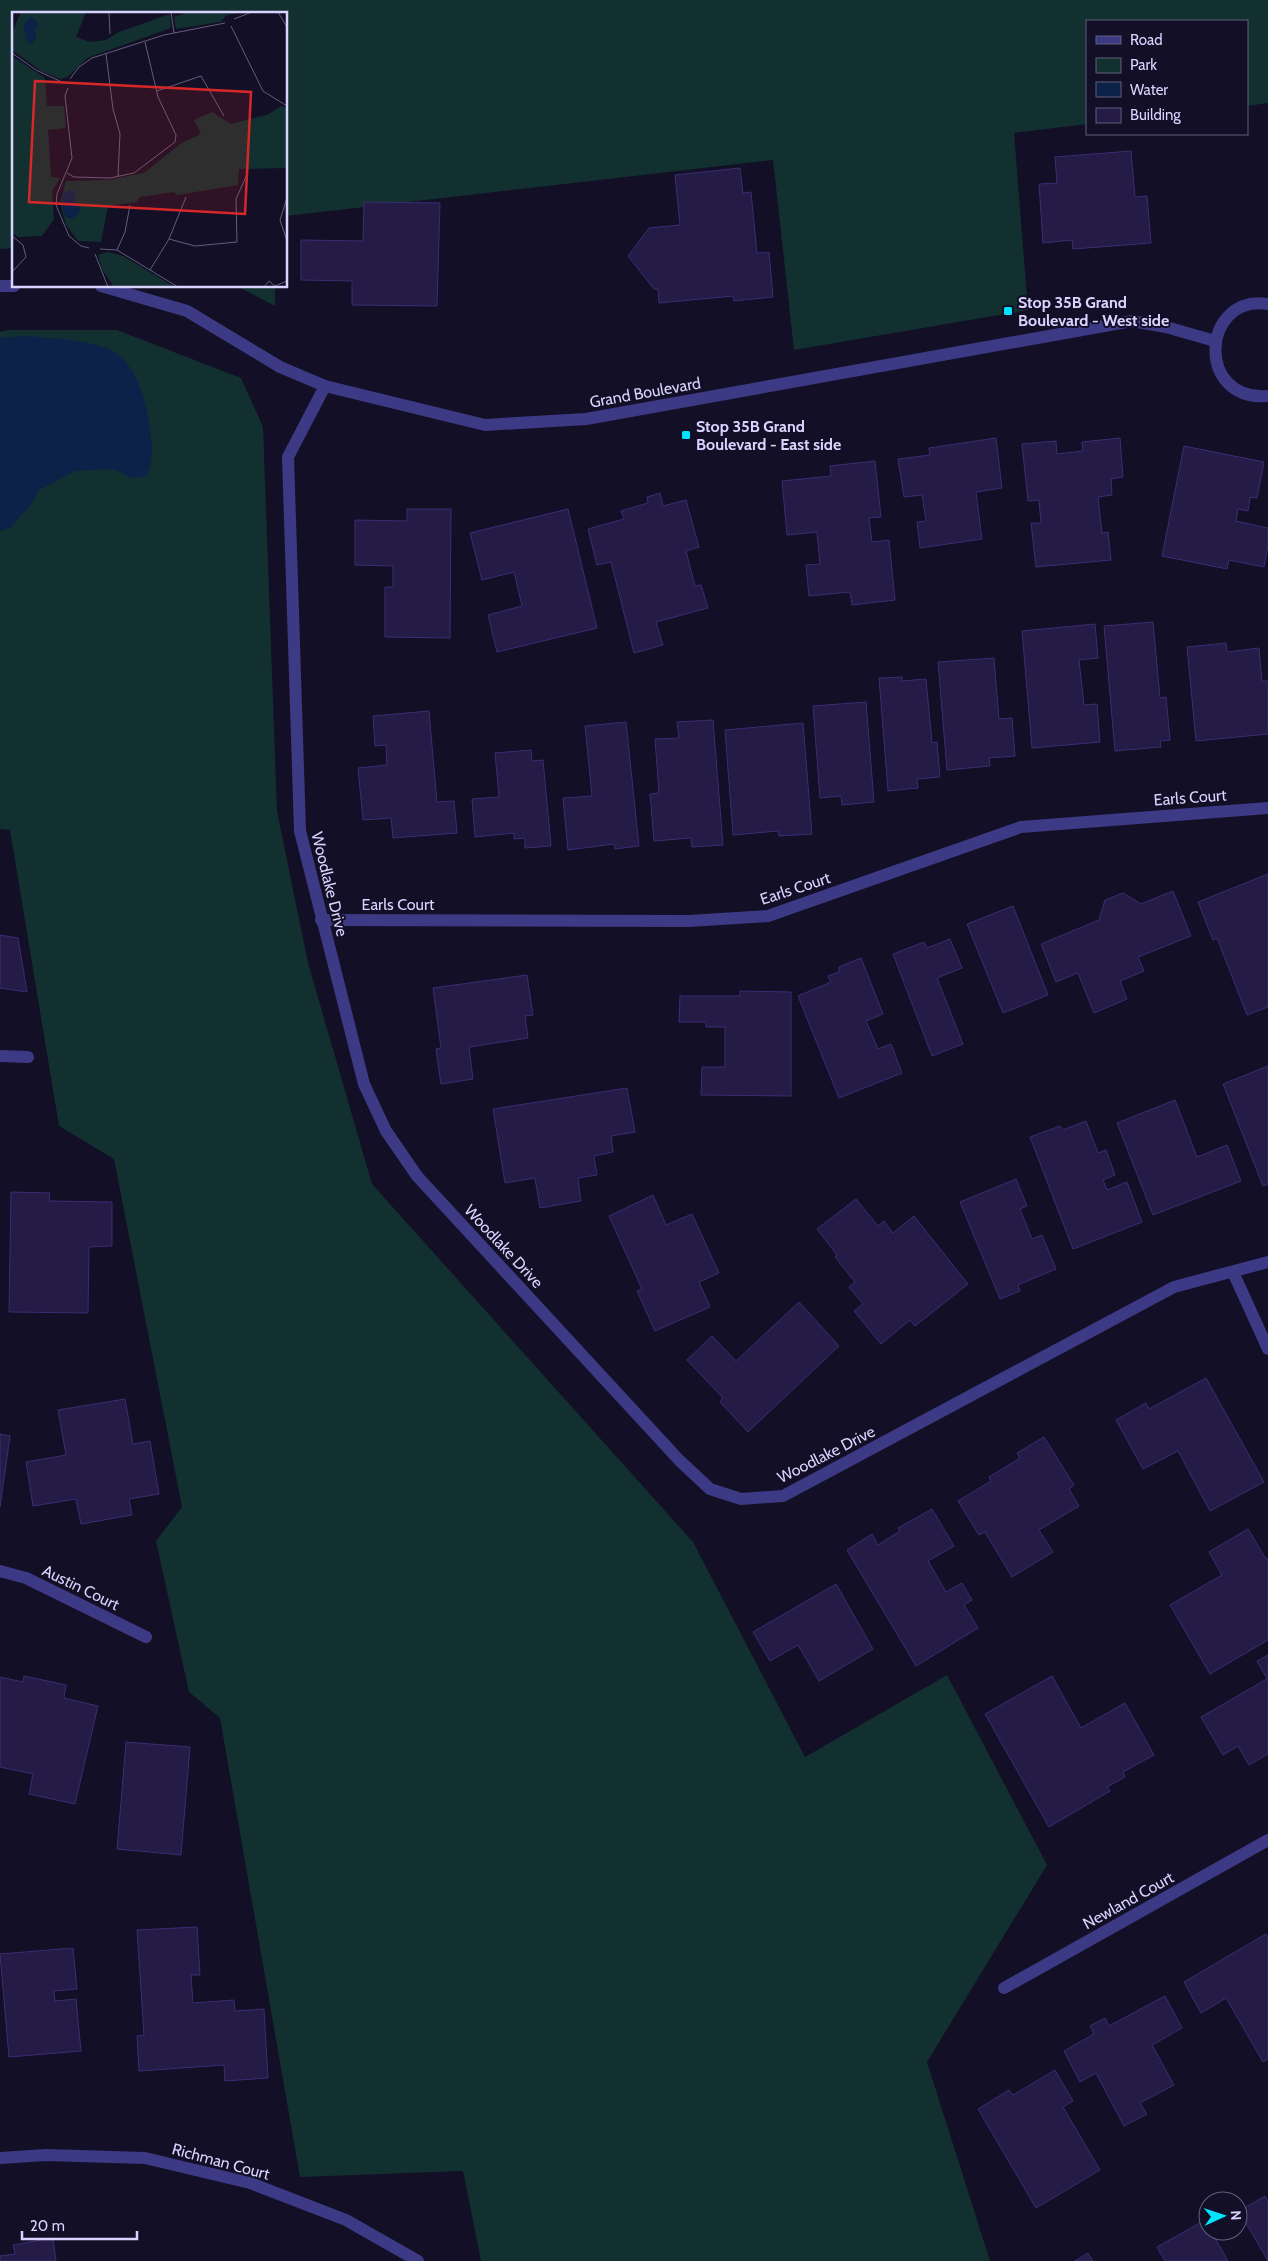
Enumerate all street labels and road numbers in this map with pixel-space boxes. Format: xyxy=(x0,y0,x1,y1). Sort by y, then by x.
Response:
street label: Grand Boulevard xyxy=(588,373,702,412)
street label: Earls Court xyxy=(1153,785,1228,810)
street label: Woodlake Drive xyxy=(307,830,352,938)
street label: Earls Court xyxy=(758,868,833,909)
street label: Earls Court xyxy=(362,895,435,914)
street label: Woodlake Drive xyxy=(460,1201,547,1292)
street label: Woodlake Drive xyxy=(774,1422,878,1487)
street label: Austin Court xyxy=(39,1561,123,1615)
street label: Newland Court xyxy=(1079,1867,1178,1933)
street label: Richman Court xyxy=(170,2139,272,2184)

